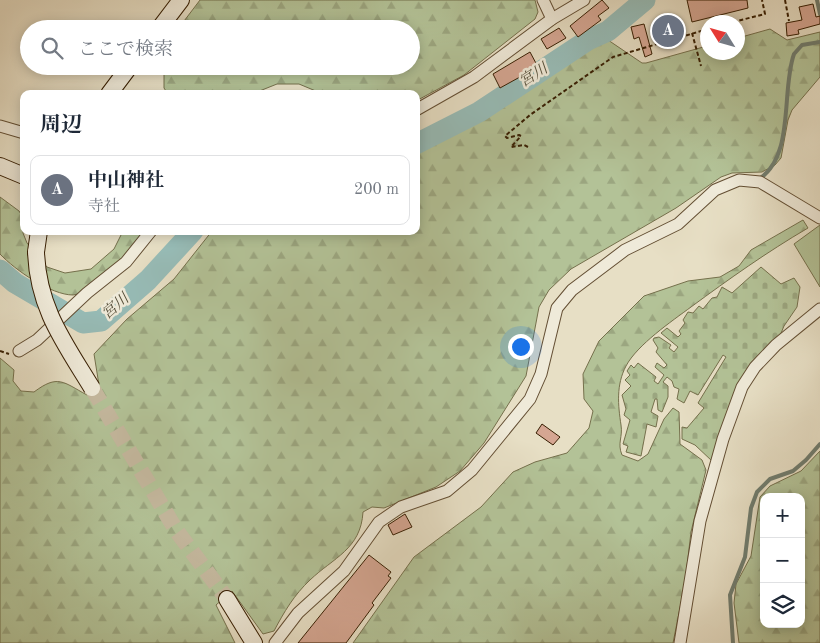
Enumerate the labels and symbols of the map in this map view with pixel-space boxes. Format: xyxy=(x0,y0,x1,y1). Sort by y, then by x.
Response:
pin: A xyxy=(652,12,684,50)
north arrow xyxy=(700,15,745,60)
water label: 宮川 xyxy=(516,59,552,90)
water label: 宮川 xyxy=(98,289,134,323)
your location xyxy=(508,334,534,360)

